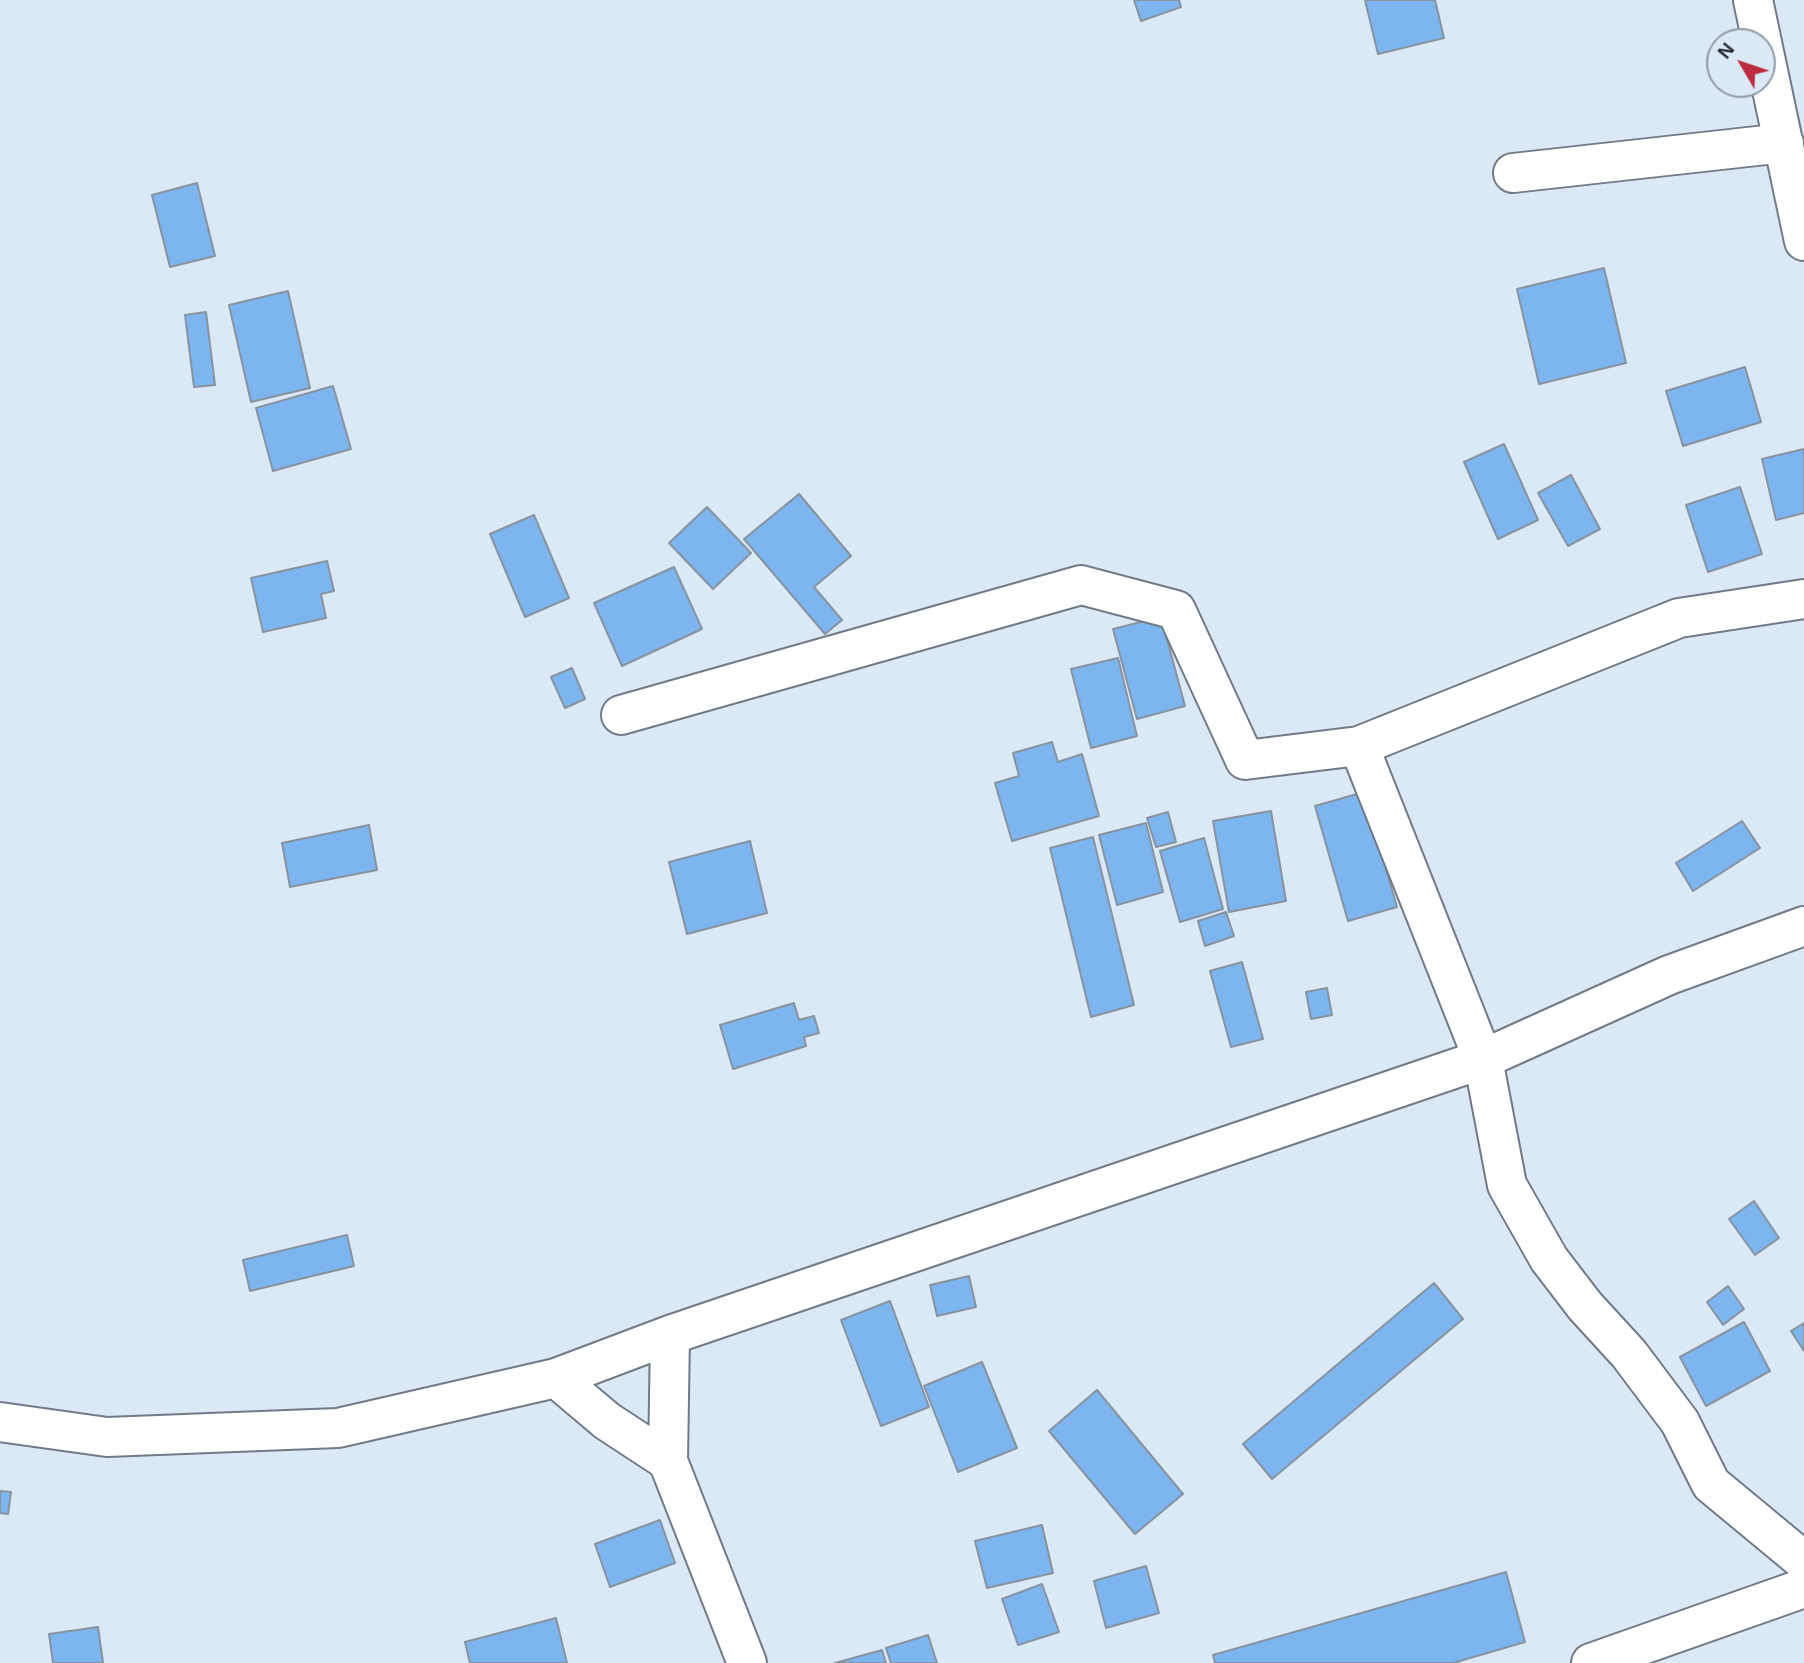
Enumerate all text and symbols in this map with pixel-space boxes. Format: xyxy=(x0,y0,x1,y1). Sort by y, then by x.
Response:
north arrow xyxy=(1706,28,1776,98)
text: N xyxy=(1713,39,1738,63)

